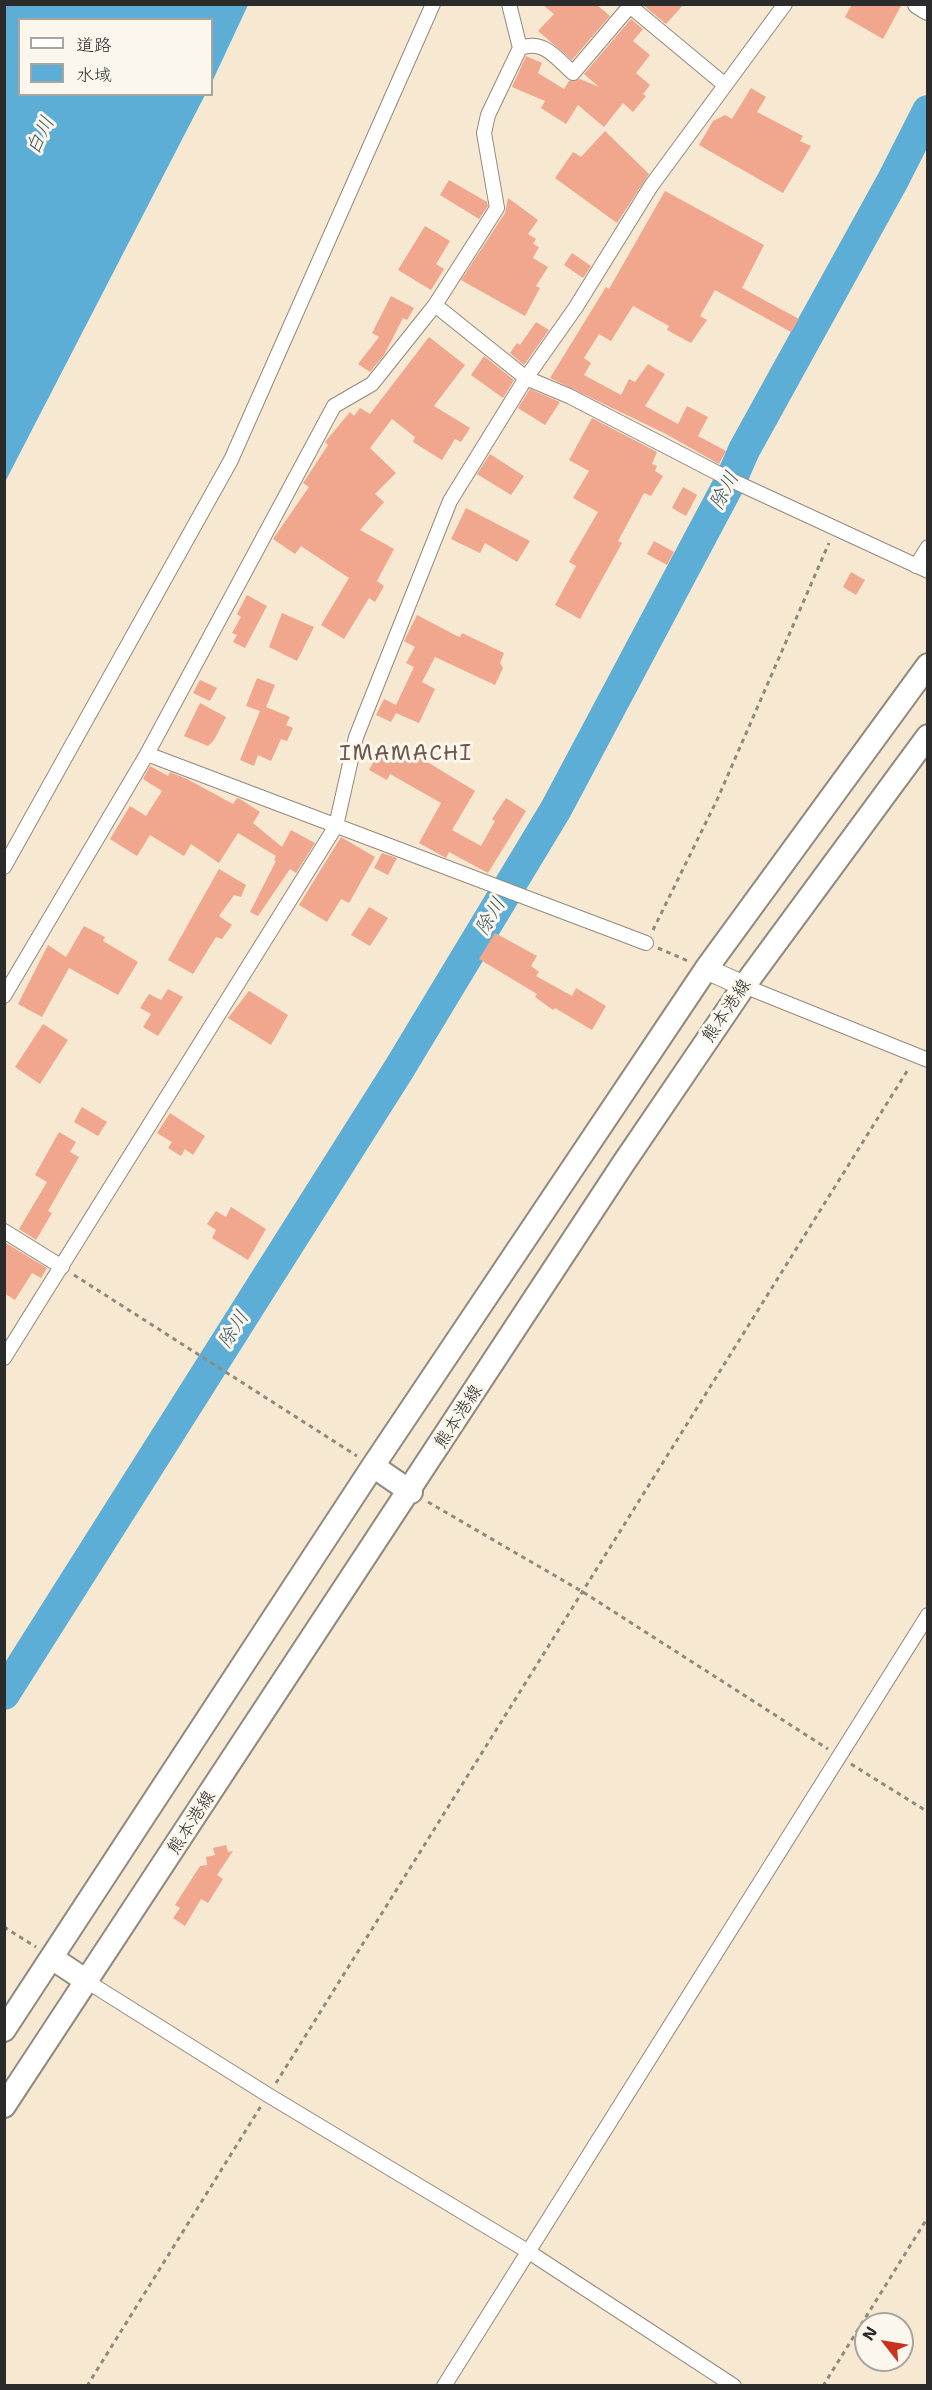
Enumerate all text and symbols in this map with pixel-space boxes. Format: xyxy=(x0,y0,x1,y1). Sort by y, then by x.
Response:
legend xyxy=(18,18,213,96)
text: 道路 xyxy=(76,33,112,57)
text: 水域 xyxy=(76,63,112,87)
water label: 白川 xyxy=(21,113,61,159)
water label: 除川 xyxy=(705,468,745,514)
district label: IMAMACHI xyxy=(339,742,473,768)
water label: 除川 xyxy=(470,894,512,940)
street label: 熊本港線 xyxy=(698,975,756,1047)
water label: 除川 xyxy=(213,1307,255,1353)
street label: 熊本港線 xyxy=(430,1381,488,1453)
street label: 熊本港線 xyxy=(163,1787,221,1859)
north arrow xyxy=(854,2312,914,2372)
text: N xyxy=(858,2323,882,2344)

